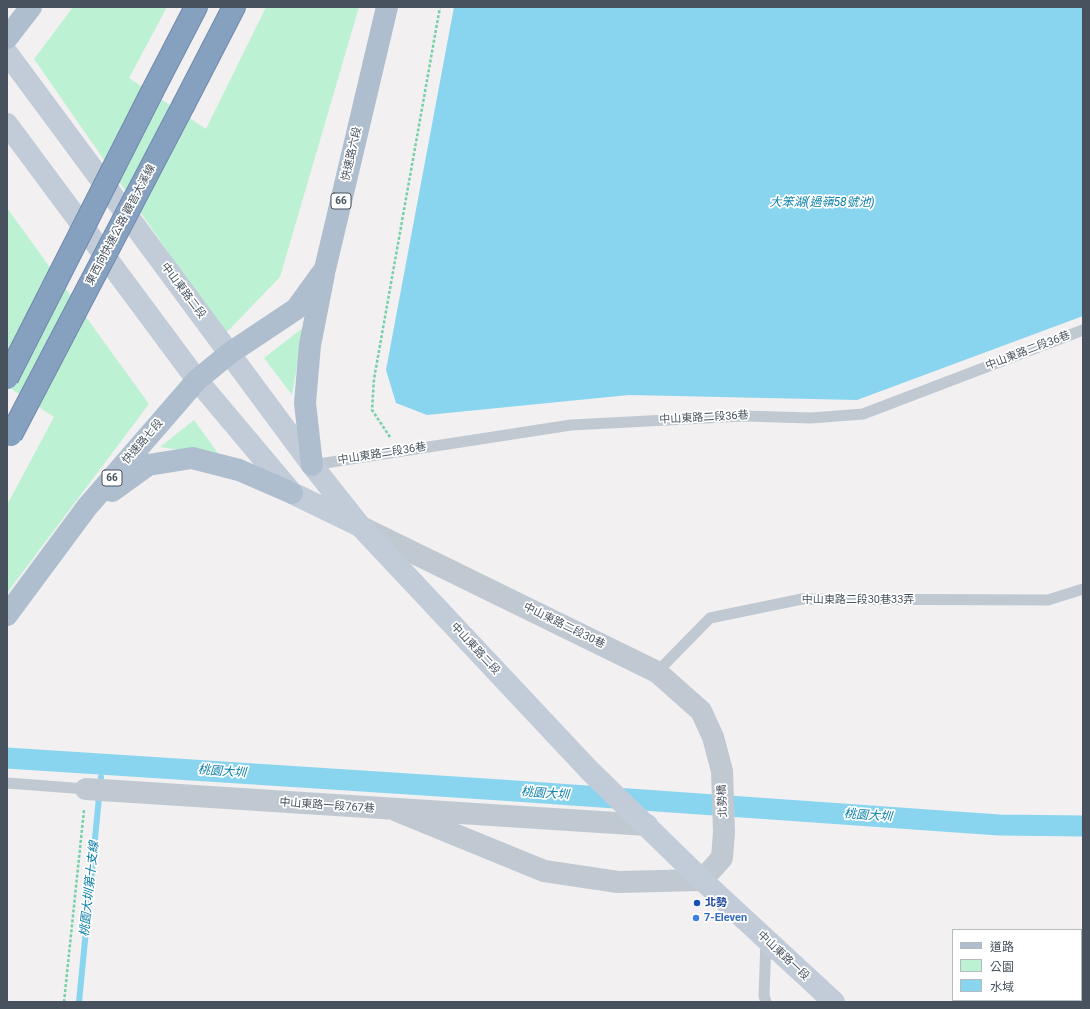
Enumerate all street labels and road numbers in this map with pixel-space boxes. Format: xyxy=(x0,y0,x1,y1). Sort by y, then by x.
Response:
street label: 快速路六段 xyxy=(339,126,365,182)
street label: 東西向快速公路 觀音大溪線 xyxy=(84,162,158,288)
road number: 66 xyxy=(331,193,351,209)
street label: 中山東路二段 xyxy=(158,261,208,321)
street label: 中山東路二段36巷 xyxy=(984,329,1072,373)
street label: 中山東路二段36巷 xyxy=(659,409,749,427)
street label: 快速路七段 xyxy=(120,417,166,467)
street label: 中山東路二段36巷 xyxy=(337,440,427,468)
road number: 66 xyxy=(102,470,122,486)
street label: 中山東路二段30巷33弄 xyxy=(802,593,914,607)
street label: 中山東路二段30巷 xyxy=(521,600,607,652)
street label: 中山東路二段 xyxy=(448,620,502,678)
street label: 北勢橋 xyxy=(716,784,730,818)
street label: 中山東路一段767巷 xyxy=(279,796,375,816)
street label: 中山東路一段 xyxy=(754,929,812,983)

